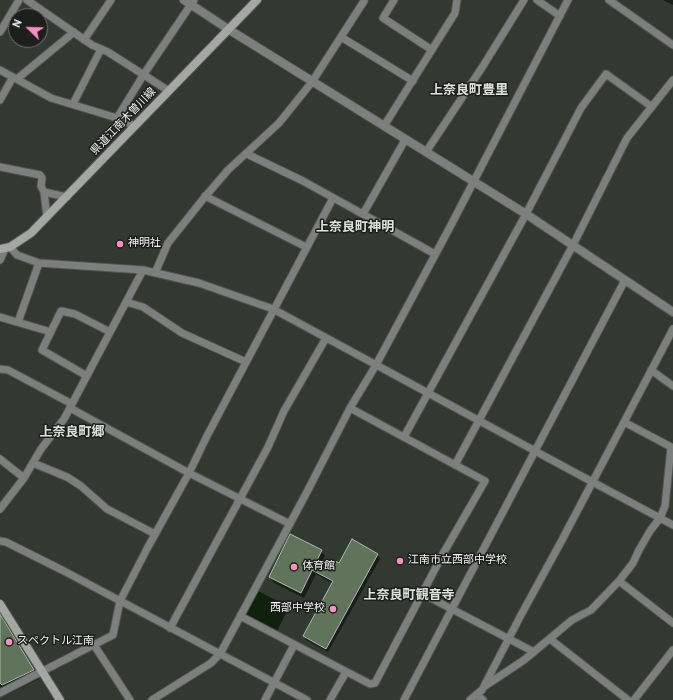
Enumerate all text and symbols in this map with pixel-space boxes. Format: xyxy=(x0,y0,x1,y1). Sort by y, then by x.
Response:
north arrow xyxy=(8,8,48,48)
text: N xyxy=(10,17,26,30)
district label: 上奈良町豊里 xyxy=(430,83,508,99)
street label: 県道江南木曽川線 xyxy=(89,86,159,158)
district label: 上奈良町神明 xyxy=(316,220,394,236)
place label: 神明社 xyxy=(128,237,161,251)
marker: 神明社 xyxy=(115,239,125,249)
district label: 上奈良町郷 xyxy=(40,425,104,441)
place label: 江南市立西部中学校 xyxy=(408,554,507,568)
marker: 江南市立西部中学校 xyxy=(395,556,405,566)
place label: 体育館 xyxy=(302,560,335,574)
marker: 体育館 xyxy=(289,562,299,572)
district label: 上奈良町観音寺 xyxy=(364,588,454,604)
place label: 西部中学校 xyxy=(270,602,325,616)
marker: 西部中学校 xyxy=(328,604,338,614)
place label: スペクトル江南 xyxy=(17,635,94,649)
marker: スペクトル江南 xyxy=(4,637,14,647)

